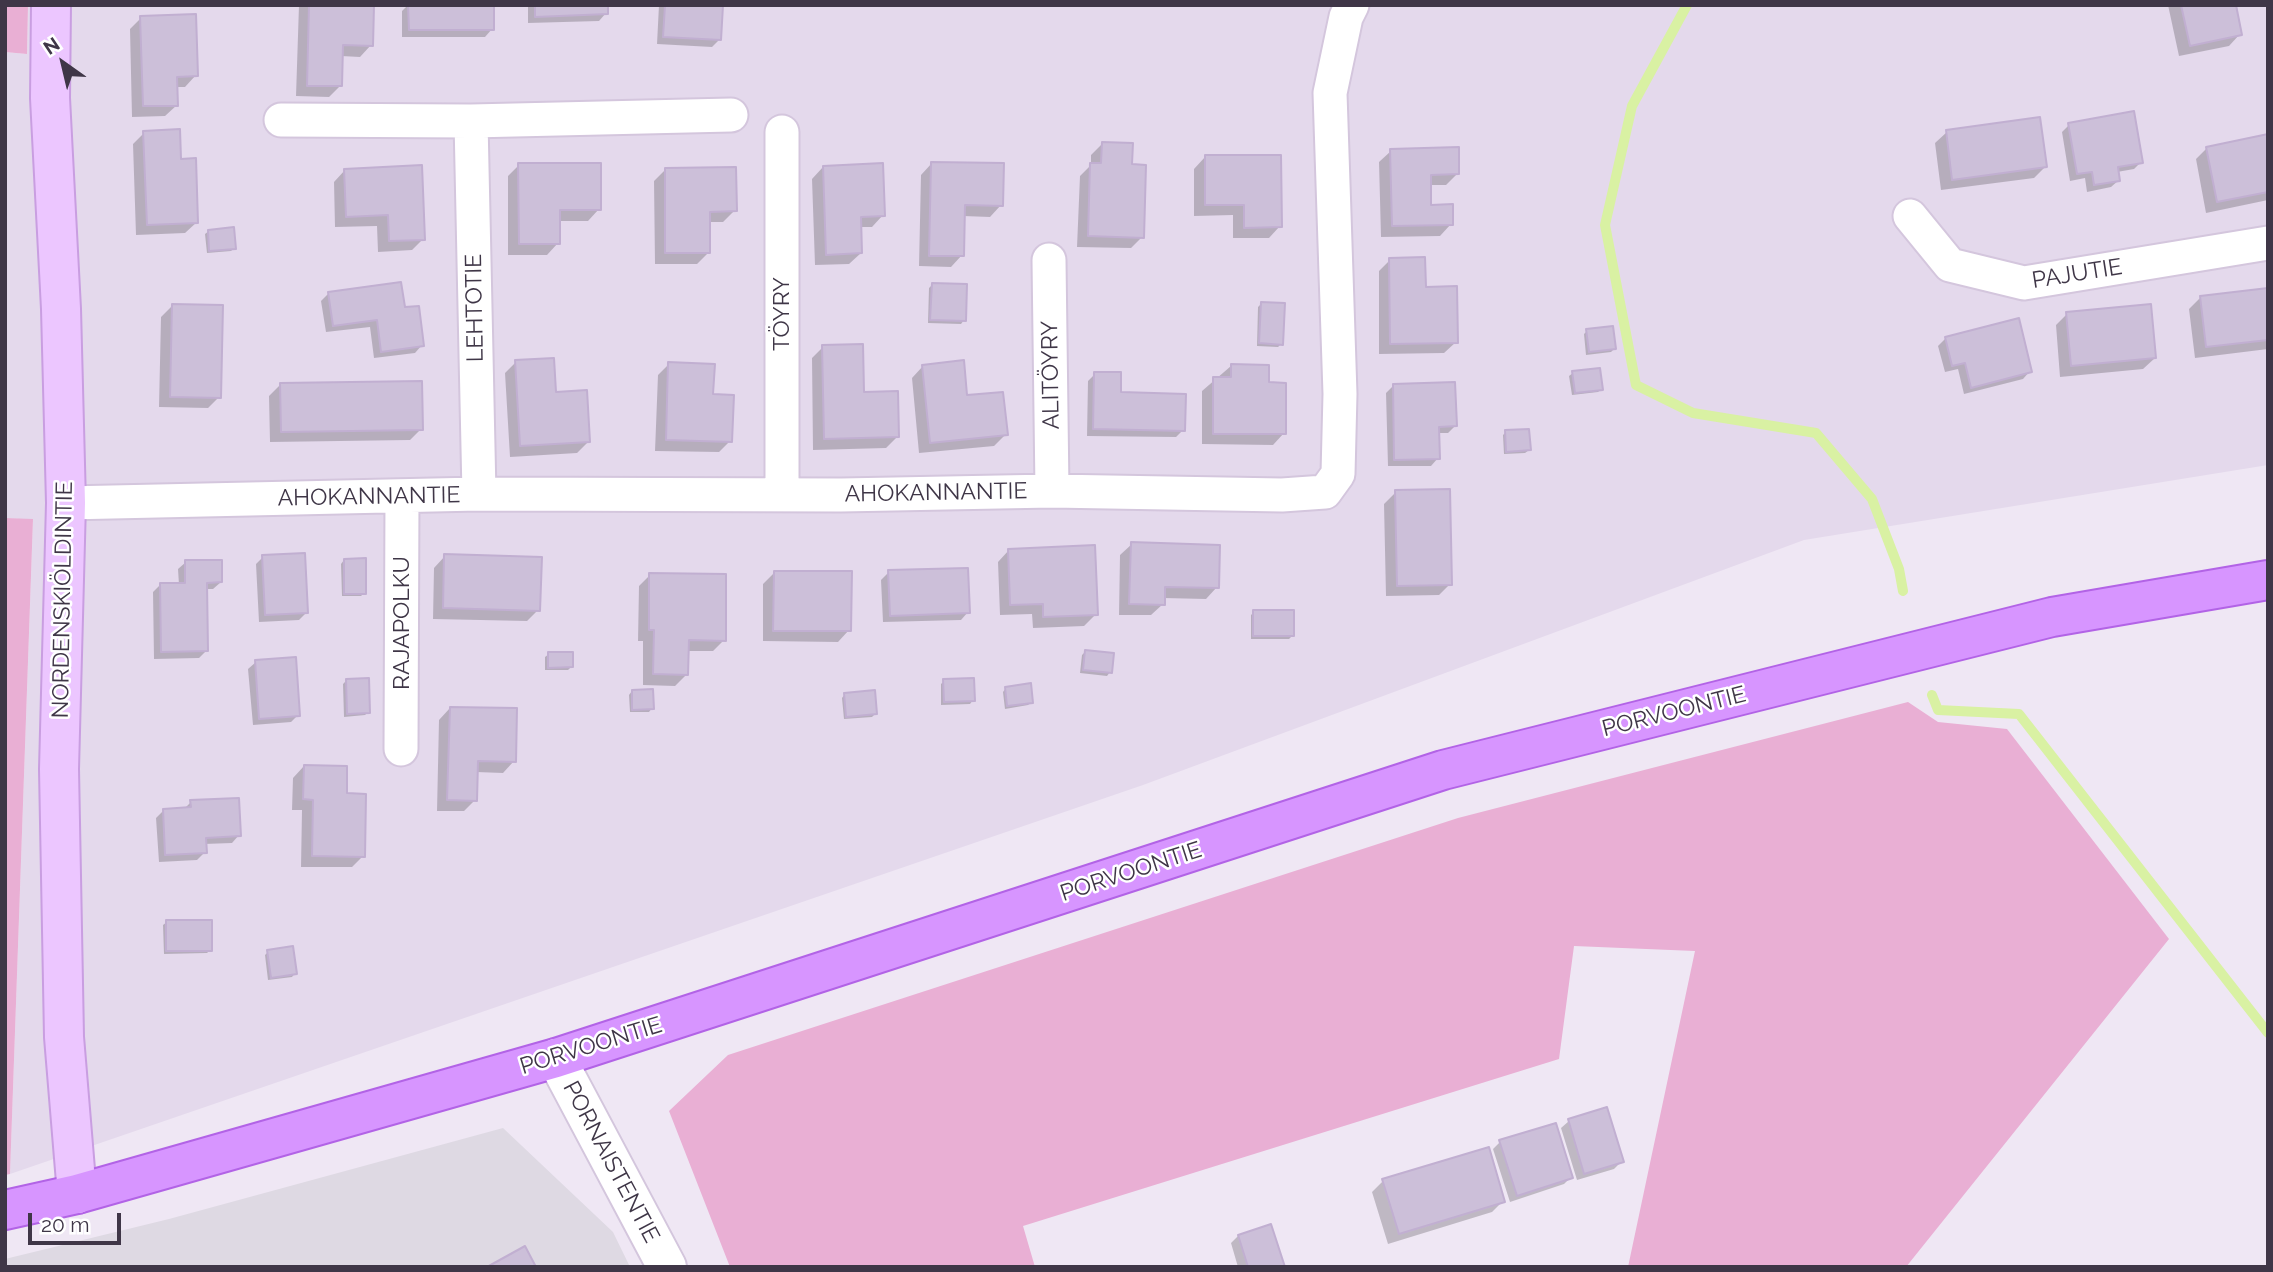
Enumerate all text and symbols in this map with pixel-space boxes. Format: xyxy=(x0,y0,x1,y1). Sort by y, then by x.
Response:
north arrow xyxy=(28,28,98,98)
text: N xyxy=(39,32,63,59)
street label: PAJUTIE xyxy=(2030,253,2124,295)
street label: LEHTOTIE xyxy=(460,254,490,362)
street label: TÖYRY xyxy=(768,277,796,351)
street label: ALITÖYRY xyxy=(1036,320,1066,430)
street label: AHOKANNANTIE xyxy=(844,478,1028,508)
street label: NORDENSKIÖLDINTIE xyxy=(47,481,79,719)
street label: AHOKANNANTIE xyxy=(277,482,461,512)
street label: RAJAPOLKU xyxy=(388,556,416,690)
street label: PORVOONTIE xyxy=(1599,681,1749,743)
street label: PORVOONTIE xyxy=(1057,836,1205,908)
street label: PORVOONTIE xyxy=(517,1011,665,1081)
street label: PORNAISTENTIE xyxy=(557,1076,665,1248)
scale bar xyxy=(32,1198,124,1242)
text: 20 m xyxy=(41,1212,89,1237)

